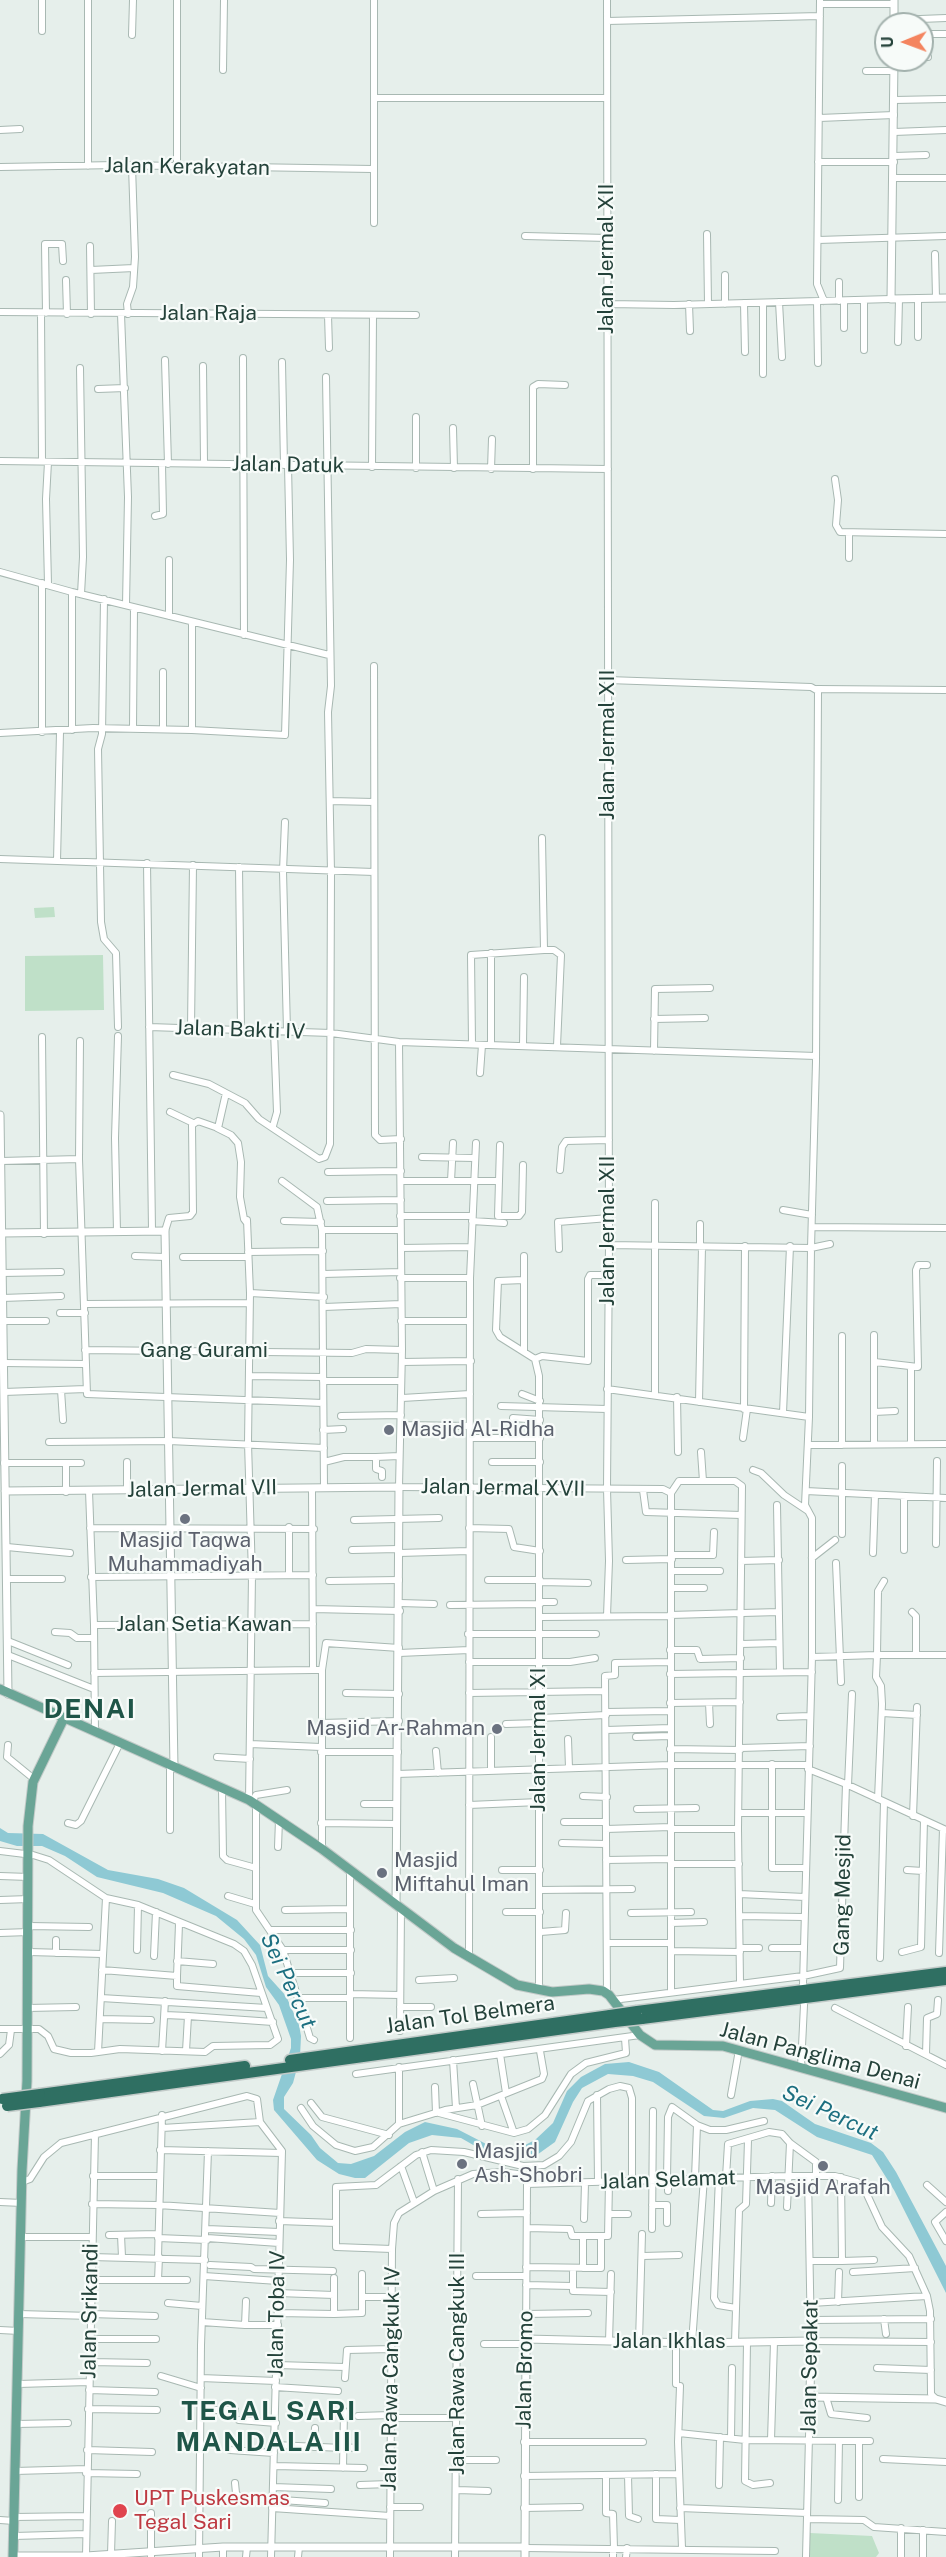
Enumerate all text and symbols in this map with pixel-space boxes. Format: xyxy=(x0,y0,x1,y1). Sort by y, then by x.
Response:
north arrow xyxy=(874,12,934,72)
text: U xyxy=(878,36,897,48)
street label: Jalan Kerakyatan xyxy=(104,153,270,181)
street label: Jalan Jermal XII xyxy=(594,184,620,334)
street label: Jalan Raja xyxy=(159,301,257,327)
street label: Jalan Datuk xyxy=(231,451,345,479)
street label: Jalan Jermal XII xyxy=(595,670,621,820)
street label: Jalan Bakti IV xyxy=(174,1015,306,1045)
street label: Jalan Jermal XII xyxy=(595,1156,621,1306)
street label: Gang Gurami xyxy=(140,1338,268,1364)
place label: Masjid Al-Ridha xyxy=(401,1417,555,1443)
marker: Masjid Al-Ridha xyxy=(382,1423,396,1437)
street label: Jalan Jermal XVII xyxy=(420,1474,586,1502)
street label: Jalan Jermal VII xyxy=(127,1475,277,1503)
marker: Masjid Taqwa Muhammadiyah xyxy=(178,1512,192,1526)
place label: Masjid Taqwa Muhammadiyah xyxy=(107,1528,263,1578)
street label: Jalan Setia Kawan xyxy=(116,1612,292,1638)
street label: Jalan Jermal XI xyxy=(526,1668,552,1812)
district label: DENAI xyxy=(43,1694,137,1726)
place label: Masjid Ar-Rahman xyxy=(306,1716,485,1742)
marker: Masjid Ar-Rahman xyxy=(490,1722,504,1736)
street label: Gang Mesjid xyxy=(829,1834,857,1956)
place label: Masjid Miftahul Iman xyxy=(394,1848,529,1898)
marker: Masjid Miftahul Iman xyxy=(375,1866,389,1880)
water label: Sei Percut xyxy=(254,1929,322,2033)
street label: Jalan Tol Belmera xyxy=(384,1991,556,2039)
street label: Jalan Panglima Denai xyxy=(717,2017,923,2095)
water label: Sei Percut xyxy=(778,2079,882,2147)
place label: Masjid Ash-Shobri xyxy=(474,2139,583,2189)
marker: Masjid Ash-Shobri xyxy=(455,2157,469,2171)
marker: Masjid Arafah xyxy=(816,2159,830,2173)
street label: Jalan Selamat xyxy=(600,2165,736,2195)
place label: Masjid Arafah xyxy=(755,2175,891,2201)
street label: Jalan Srikandi xyxy=(76,2243,104,2379)
street label: Jalan Toba IV xyxy=(263,2250,291,2378)
street label: Jalan Rawa Cangkuk III xyxy=(445,2253,471,2475)
street label: Jalan Rawa Cangkuk IV xyxy=(376,2266,406,2492)
street label: Jalan Sepakat xyxy=(796,2299,824,2435)
street label: Jalan Bromo xyxy=(511,2310,539,2430)
street label: Jalan Ikhlas xyxy=(612,2329,726,2355)
district label: TEGAL SARI MANDALA III xyxy=(176,2396,362,2459)
place label: UPT Puskesmas Tegal Sari xyxy=(134,2486,290,2536)
marker: UPT Puskesmas Tegal Sari xyxy=(111,2502,129,2520)

